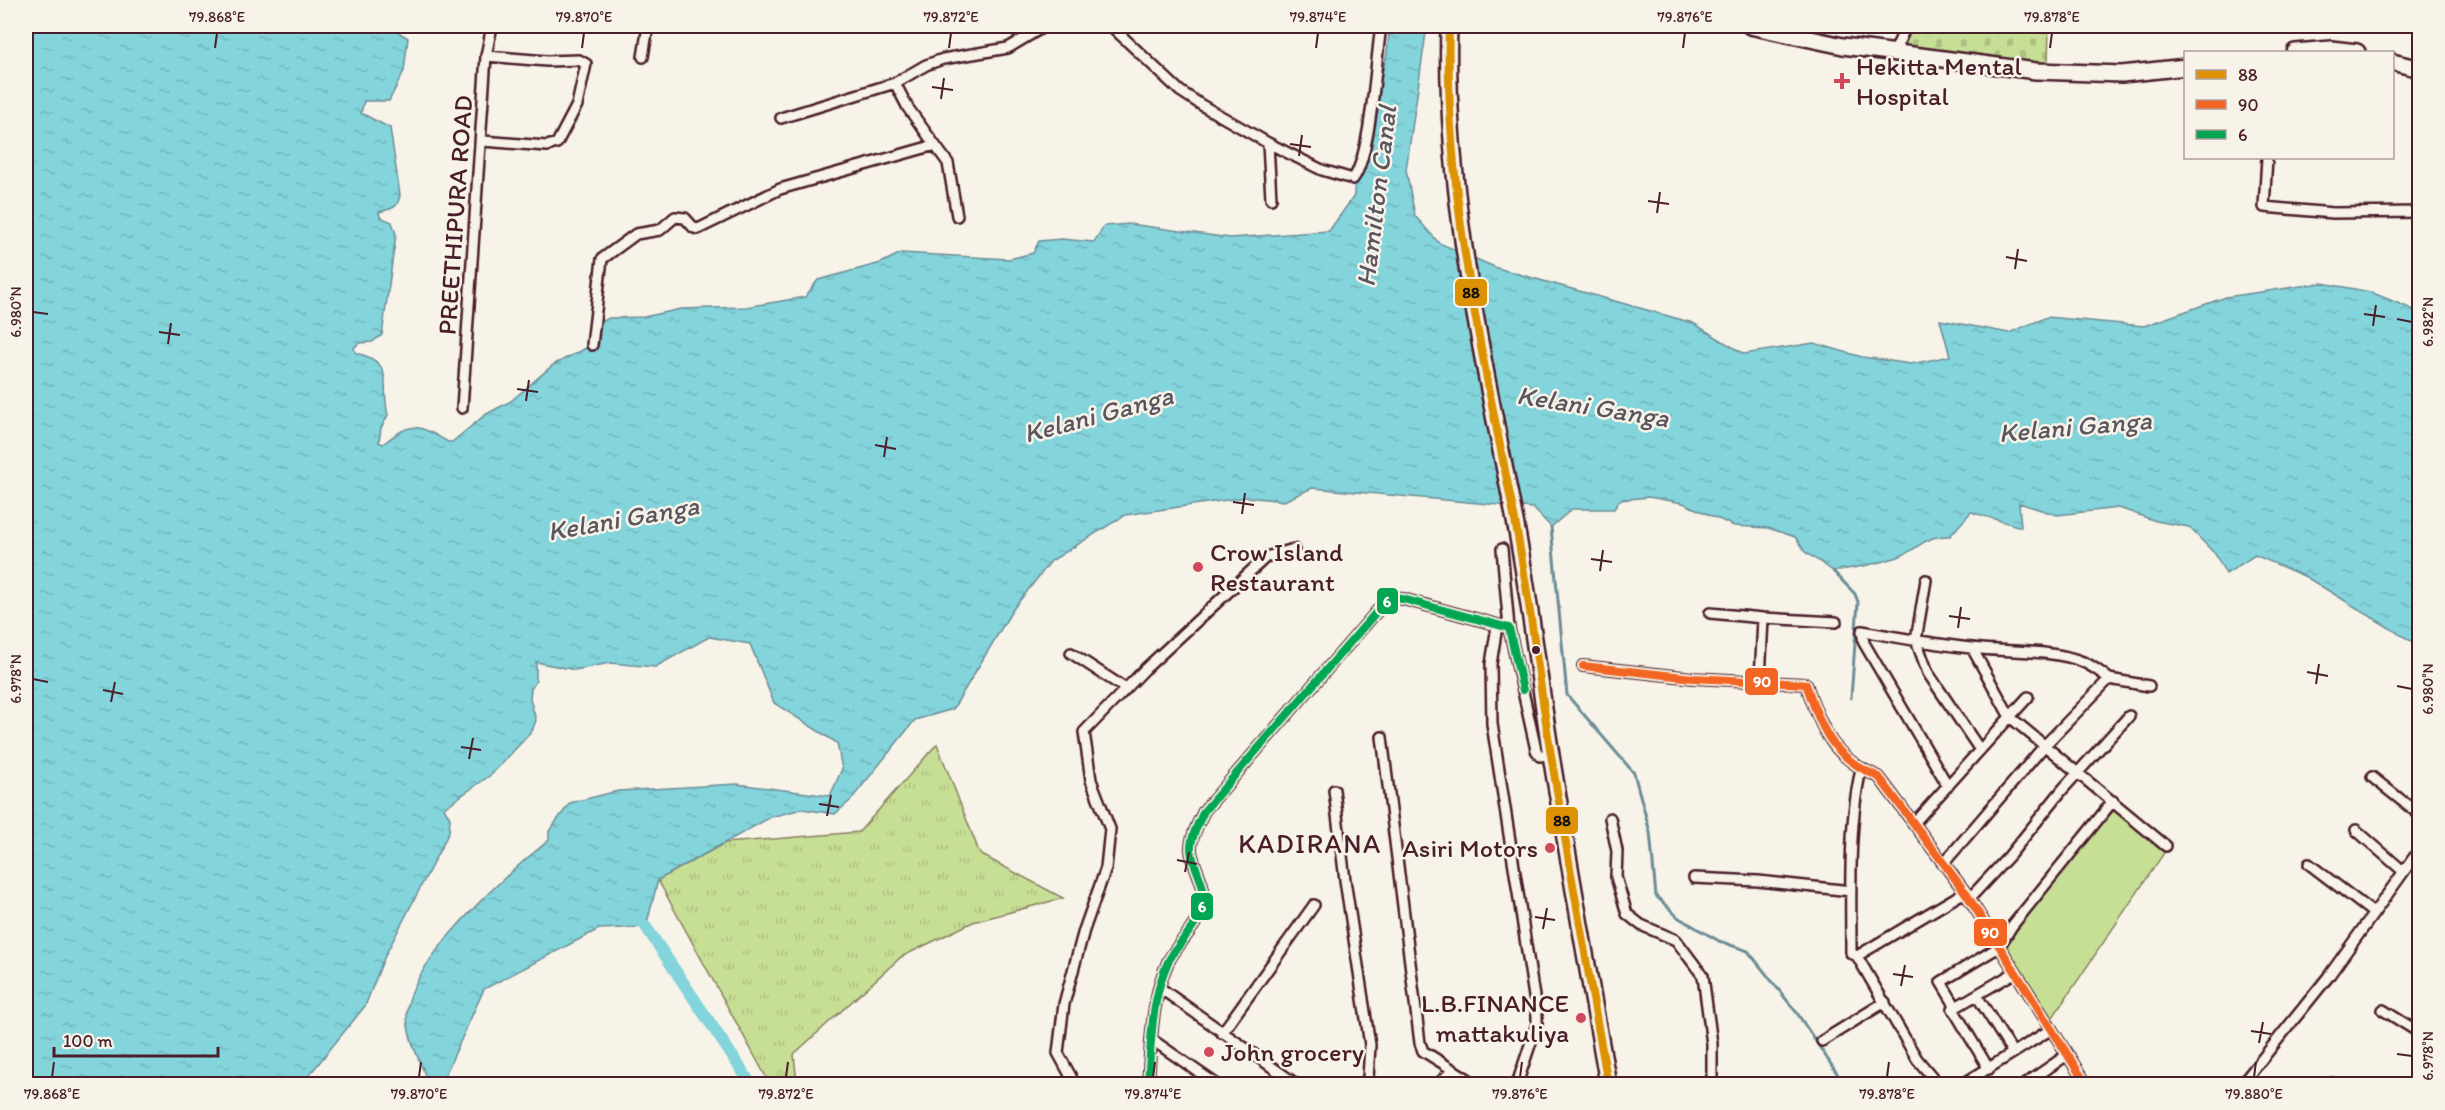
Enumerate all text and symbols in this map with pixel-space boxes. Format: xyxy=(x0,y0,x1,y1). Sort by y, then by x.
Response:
text: 79.868°E xyxy=(189,8,245,26)
text: 79.870°E xyxy=(556,8,612,26)
text: 79.872°E xyxy=(923,8,979,26)
text: 79.874°E xyxy=(1290,8,1346,26)
text: 79.876°E xyxy=(1657,8,1713,26)
text: 79.878°E xyxy=(2024,8,2080,26)
place label: Hekitta Mental Hospital xyxy=(1856,50,2022,112)
legend xyxy=(2184,51,2394,159)
text: 88 xyxy=(2238,64,2258,86)
marker: Hekitta Mental Hospital xyxy=(1833,72,1851,90)
street label: PREETHIPURA ROAD xyxy=(431,94,479,336)
text: 90 xyxy=(2238,94,2259,116)
water label: Hamilton Canal xyxy=(1349,101,1404,288)
text: 6 xyxy=(2238,124,2248,146)
line badge: 88 xyxy=(1454,278,1488,307)
text: 88 xyxy=(1462,283,1480,302)
text: 6.980°N xyxy=(7,286,25,338)
text: 6.982°N xyxy=(2419,297,2437,347)
water label: Kelani Ganga xyxy=(1020,378,1177,450)
water label: Kelani Ganga xyxy=(1515,378,1672,434)
water label: Kelani Ganga xyxy=(1997,403,2154,449)
water label: Kelani Ganga xyxy=(545,488,702,548)
place label: Crow Island Restaurant xyxy=(1210,536,1343,598)
marker: Crow Island Restaurant xyxy=(1191,560,1205,574)
line badge: 6 xyxy=(1376,587,1399,615)
text: 6 xyxy=(1383,592,1392,611)
unlabelled marker xyxy=(1530,644,1542,656)
text: 6.978°N xyxy=(7,654,25,704)
text: 6.980°N xyxy=(2419,663,2437,715)
line badge: 90 xyxy=(1744,667,1779,696)
text: 90 xyxy=(1753,672,1771,691)
line badge: 88 xyxy=(1545,806,1579,835)
text: 88 xyxy=(1553,811,1571,830)
district label: KADIRANA xyxy=(1238,827,1382,860)
place label: Asiri Motors xyxy=(1402,832,1538,864)
marker: Asiri Motors xyxy=(1543,841,1557,855)
line badge: 6 xyxy=(1190,892,1214,921)
text: 6 xyxy=(1198,897,1207,916)
line badge: 90 xyxy=(1973,918,2008,947)
text: 90 xyxy=(1981,923,1999,942)
place label: L.B.FINANCE mattakuliya xyxy=(1421,987,1569,1049)
marker: L.B.FINANCE mattakuliya xyxy=(1574,1011,1588,1025)
scale bar xyxy=(54,1020,218,1058)
text: 100 m xyxy=(63,1030,113,1052)
text: 6.978°N xyxy=(2419,1031,2437,1081)
place label: John grocery xyxy=(1221,1036,1364,1068)
marker: John grocery xyxy=(1202,1045,1216,1059)
text: 79.868°E xyxy=(24,1085,80,1103)
text: 79.870°E xyxy=(391,1085,447,1103)
text: 79.872°E xyxy=(758,1085,814,1103)
text: 79.874°E xyxy=(1125,1085,1181,1103)
text: 79.876°E xyxy=(1492,1085,1548,1103)
text: 79.878°E xyxy=(1859,1085,1915,1103)
text: 79.880°E xyxy=(2225,1085,2283,1103)

